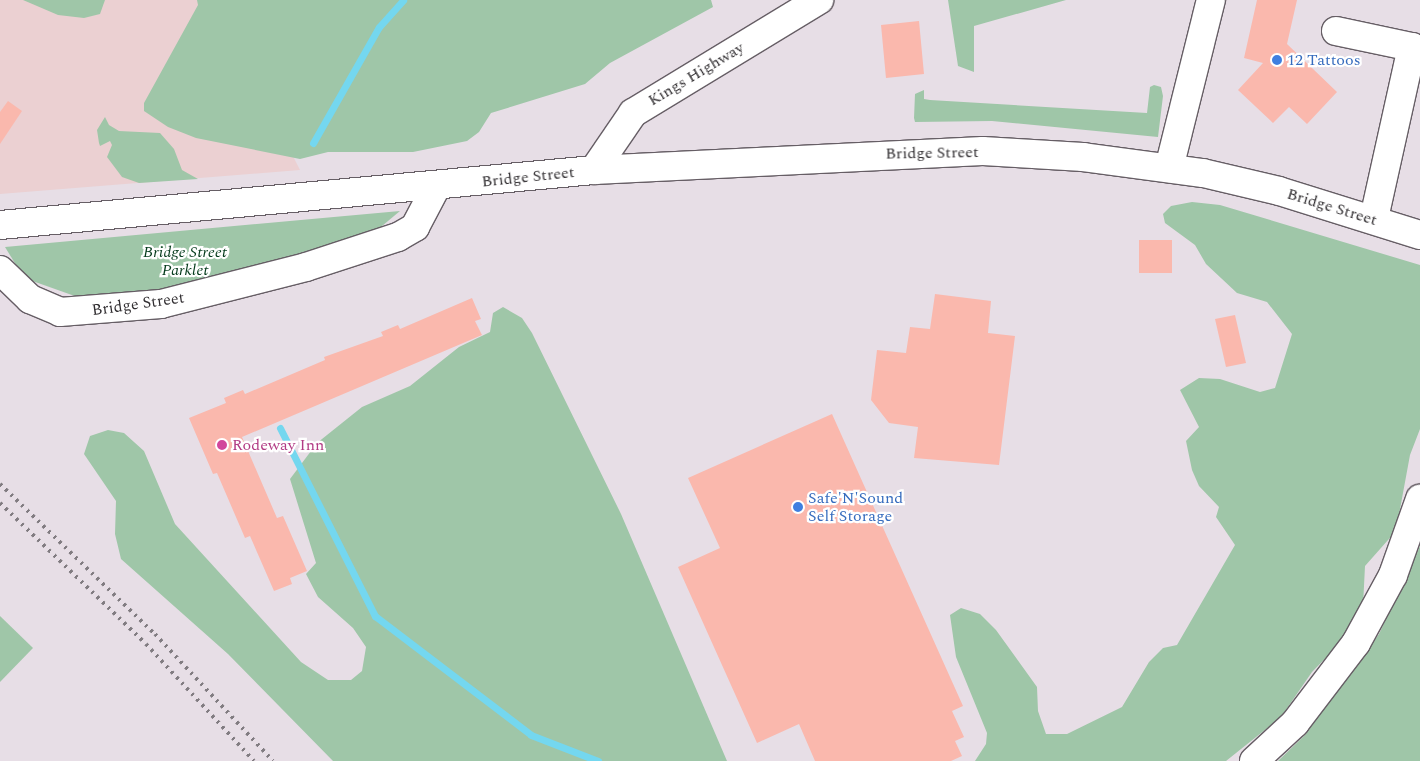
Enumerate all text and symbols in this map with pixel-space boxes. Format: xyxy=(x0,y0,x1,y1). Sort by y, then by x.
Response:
street label: Kings Highway xyxy=(645,38,747,110)
place label: 12 Tattoos xyxy=(1287,50,1361,70)
marker: 12 Tattoos xyxy=(1271,54,1283,66)
street label: Bridge Street xyxy=(885,143,979,163)
street label: Bridge Street xyxy=(481,163,575,191)
street label: Bridge Street xyxy=(1285,184,1379,230)
park label: Bridge Street Parklet xyxy=(143,242,227,280)
street label: Bridge Street xyxy=(91,288,185,320)
place label: Rodeway Inn xyxy=(232,435,324,455)
marker: Rodeway Inn xyxy=(216,439,228,451)
place label: Safe'N'Sound Self Storage xyxy=(808,488,903,526)
marker: Safe'N'Sound Self Storage xyxy=(792,501,804,513)

